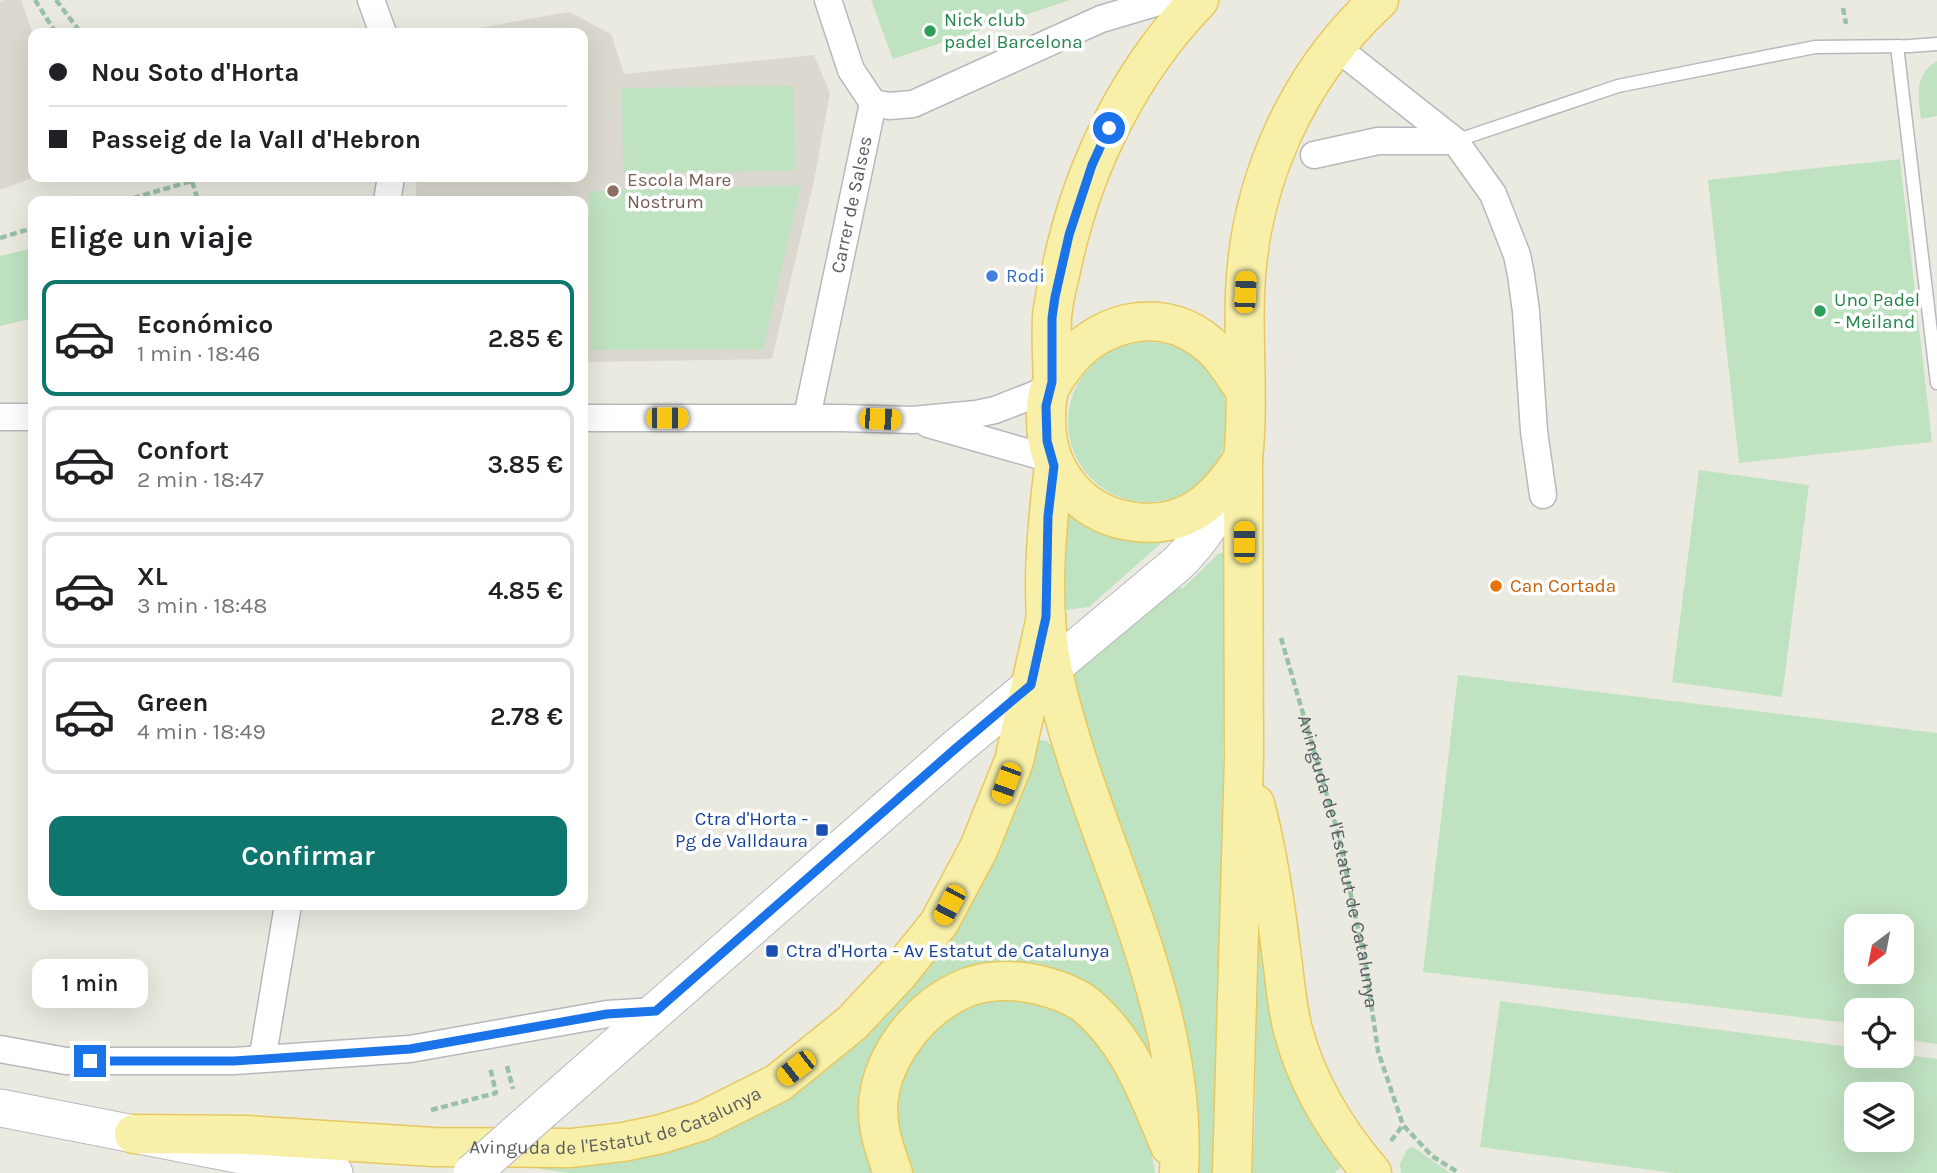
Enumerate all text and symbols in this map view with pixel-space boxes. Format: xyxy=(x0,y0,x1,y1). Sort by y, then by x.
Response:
place label: Nick club padel Barcelona xyxy=(944,9,1083,53)
marker: Nick club padel Barcelona xyxy=(922,23,938,39)
text: Nou Soto d'Horta xyxy=(91,57,299,88)
route start xyxy=(1093,112,1125,144)
text: Passeig de la Vall d'Hebron xyxy=(91,124,421,155)
street label: Carrer de Salses xyxy=(827,134,877,275)
place label: Escola Mare Nostrum xyxy=(627,169,731,213)
marker: Escola Mare Nostrum xyxy=(605,183,621,199)
text: Elige un viaje xyxy=(49,219,253,256)
place label: Rodi xyxy=(1006,265,1045,287)
marker: Rodi xyxy=(984,268,1000,284)
car xyxy=(1234,270,1257,314)
place label: Uno Padel - Meiland xyxy=(1834,289,1920,333)
marker: Uno Padel - Meiland xyxy=(1812,303,1828,319)
icon: car xyxy=(53,307,116,370)
text: Económico xyxy=(137,309,273,340)
text: 2.85 € xyxy=(488,323,563,354)
text: 1 min · 18:46 xyxy=(137,340,260,367)
car xyxy=(647,408,689,429)
car xyxy=(859,408,902,430)
icon: car xyxy=(53,433,116,496)
text: Confort xyxy=(137,435,229,466)
text: 3.85 € xyxy=(487,449,563,480)
text: 2 min · 18:47 xyxy=(137,466,264,493)
car xyxy=(1234,521,1255,563)
icon: car xyxy=(53,559,116,622)
text: XL xyxy=(137,561,168,592)
text: 4.85 € xyxy=(488,575,563,606)
place label: Can Cortada xyxy=(1510,575,1616,597)
marker: Can Cortada xyxy=(1488,578,1504,594)
text: 3 min · 18:48 xyxy=(137,592,267,619)
icon: car xyxy=(53,685,116,748)
text: Green xyxy=(137,687,209,718)
text: 2.78 € xyxy=(490,701,563,732)
street label: Avinguda de l'Estatut de Catalunya xyxy=(1293,712,1383,1010)
text: 4 min · 18:49 xyxy=(137,718,266,745)
car xyxy=(989,760,1024,806)
place label: Ctra d'Horta - Pg de Valldaura xyxy=(675,808,808,852)
button: Confirmar xyxy=(49,816,567,896)
marker: Ctra d'Horta - Pg de Valldaura xyxy=(814,822,830,838)
car xyxy=(930,882,969,928)
north arrow xyxy=(1844,914,1914,984)
map controls xyxy=(1844,914,1914,1152)
place label: Ctra d'Horta - Av Estatut de Catalunya xyxy=(786,940,1110,962)
marker: Ctra d'Horta - Av Estatut de Catalunya xyxy=(764,943,780,959)
callout: 1 min xyxy=(32,960,148,1009)
text: 1 min xyxy=(61,970,119,997)
button: locate xyxy=(1844,998,1914,1068)
route end xyxy=(74,1045,106,1077)
car xyxy=(773,1047,820,1089)
street label: Avinguda de l'Estatut de Catalunya xyxy=(469,1082,765,1159)
button: layers xyxy=(1844,1082,1914,1152)

